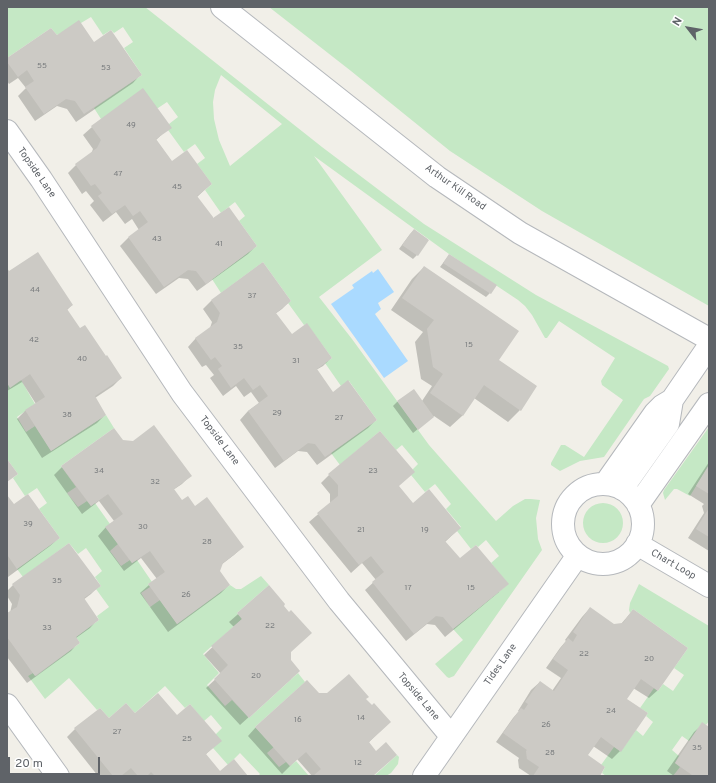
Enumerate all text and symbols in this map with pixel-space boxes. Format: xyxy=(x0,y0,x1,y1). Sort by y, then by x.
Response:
north arrow xyxy=(668,8,708,48)
text: N xyxy=(670,15,686,29)
house number: 55 xyxy=(37,61,47,71)
house number: 53 xyxy=(101,63,111,73)
house number: 49 xyxy=(126,120,136,130)
street label: Topside Lane xyxy=(14,146,58,200)
street label: Arthur Kill Road xyxy=(422,162,488,214)
house number: 47 xyxy=(113,169,123,179)
house number: 45 xyxy=(172,182,182,192)
house number: 43 xyxy=(152,234,162,244)
house number: 41 xyxy=(215,239,223,249)
house number: 44 xyxy=(30,285,40,295)
house number: 37 xyxy=(248,291,256,301)
house number: 42 xyxy=(29,335,39,345)
house number: 15 xyxy=(465,340,473,350)
house number: 35 xyxy=(233,342,243,352)
house number: 40 xyxy=(77,354,87,364)
house number: 31 xyxy=(292,356,300,366)
house number: 29 xyxy=(272,408,282,418)
house number: 38 xyxy=(62,410,72,420)
house number: 27 xyxy=(335,413,343,423)
street label: Topside Lane xyxy=(197,414,241,468)
house number: 34 xyxy=(94,466,104,476)
house number: 23 xyxy=(368,466,378,476)
house number: 32 xyxy=(150,477,160,487)
house number: 39 xyxy=(23,519,33,529)
house number: 30 xyxy=(138,522,148,532)
house number: 21 xyxy=(357,525,365,535)
house number: 19 xyxy=(421,525,429,535)
house number: 28 xyxy=(202,537,212,547)
street label: Chart Loop xyxy=(648,547,698,583)
house number: 35 xyxy=(52,576,62,586)
house number: 17 xyxy=(404,583,412,593)
house number: 15 xyxy=(467,583,475,593)
house number: 26 xyxy=(181,590,191,600)
house number: 22 xyxy=(265,621,275,631)
house number: 33 xyxy=(42,623,52,633)
street label: Tides Lane xyxy=(482,642,520,688)
house number: 22 xyxy=(579,649,589,659)
house number: 20 xyxy=(644,654,654,664)
house number: 20 xyxy=(251,671,261,681)
street label: Topside Lane xyxy=(395,671,441,723)
house number: 24 xyxy=(606,706,616,716)
house number: 14 xyxy=(357,713,365,723)
house number: 16 xyxy=(294,715,302,725)
house number: 26 xyxy=(541,720,551,730)
house number: 27 xyxy=(113,727,121,737)
house number: 25 xyxy=(182,734,192,744)
house number: 35 xyxy=(692,743,702,753)
house number: 28 xyxy=(545,748,555,758)
scale bar xyxy=(10,749,102,775)
text: 20 m xyxy=(15,756,43,772)
house number: 12 xyxy=(354,758,362,768)

